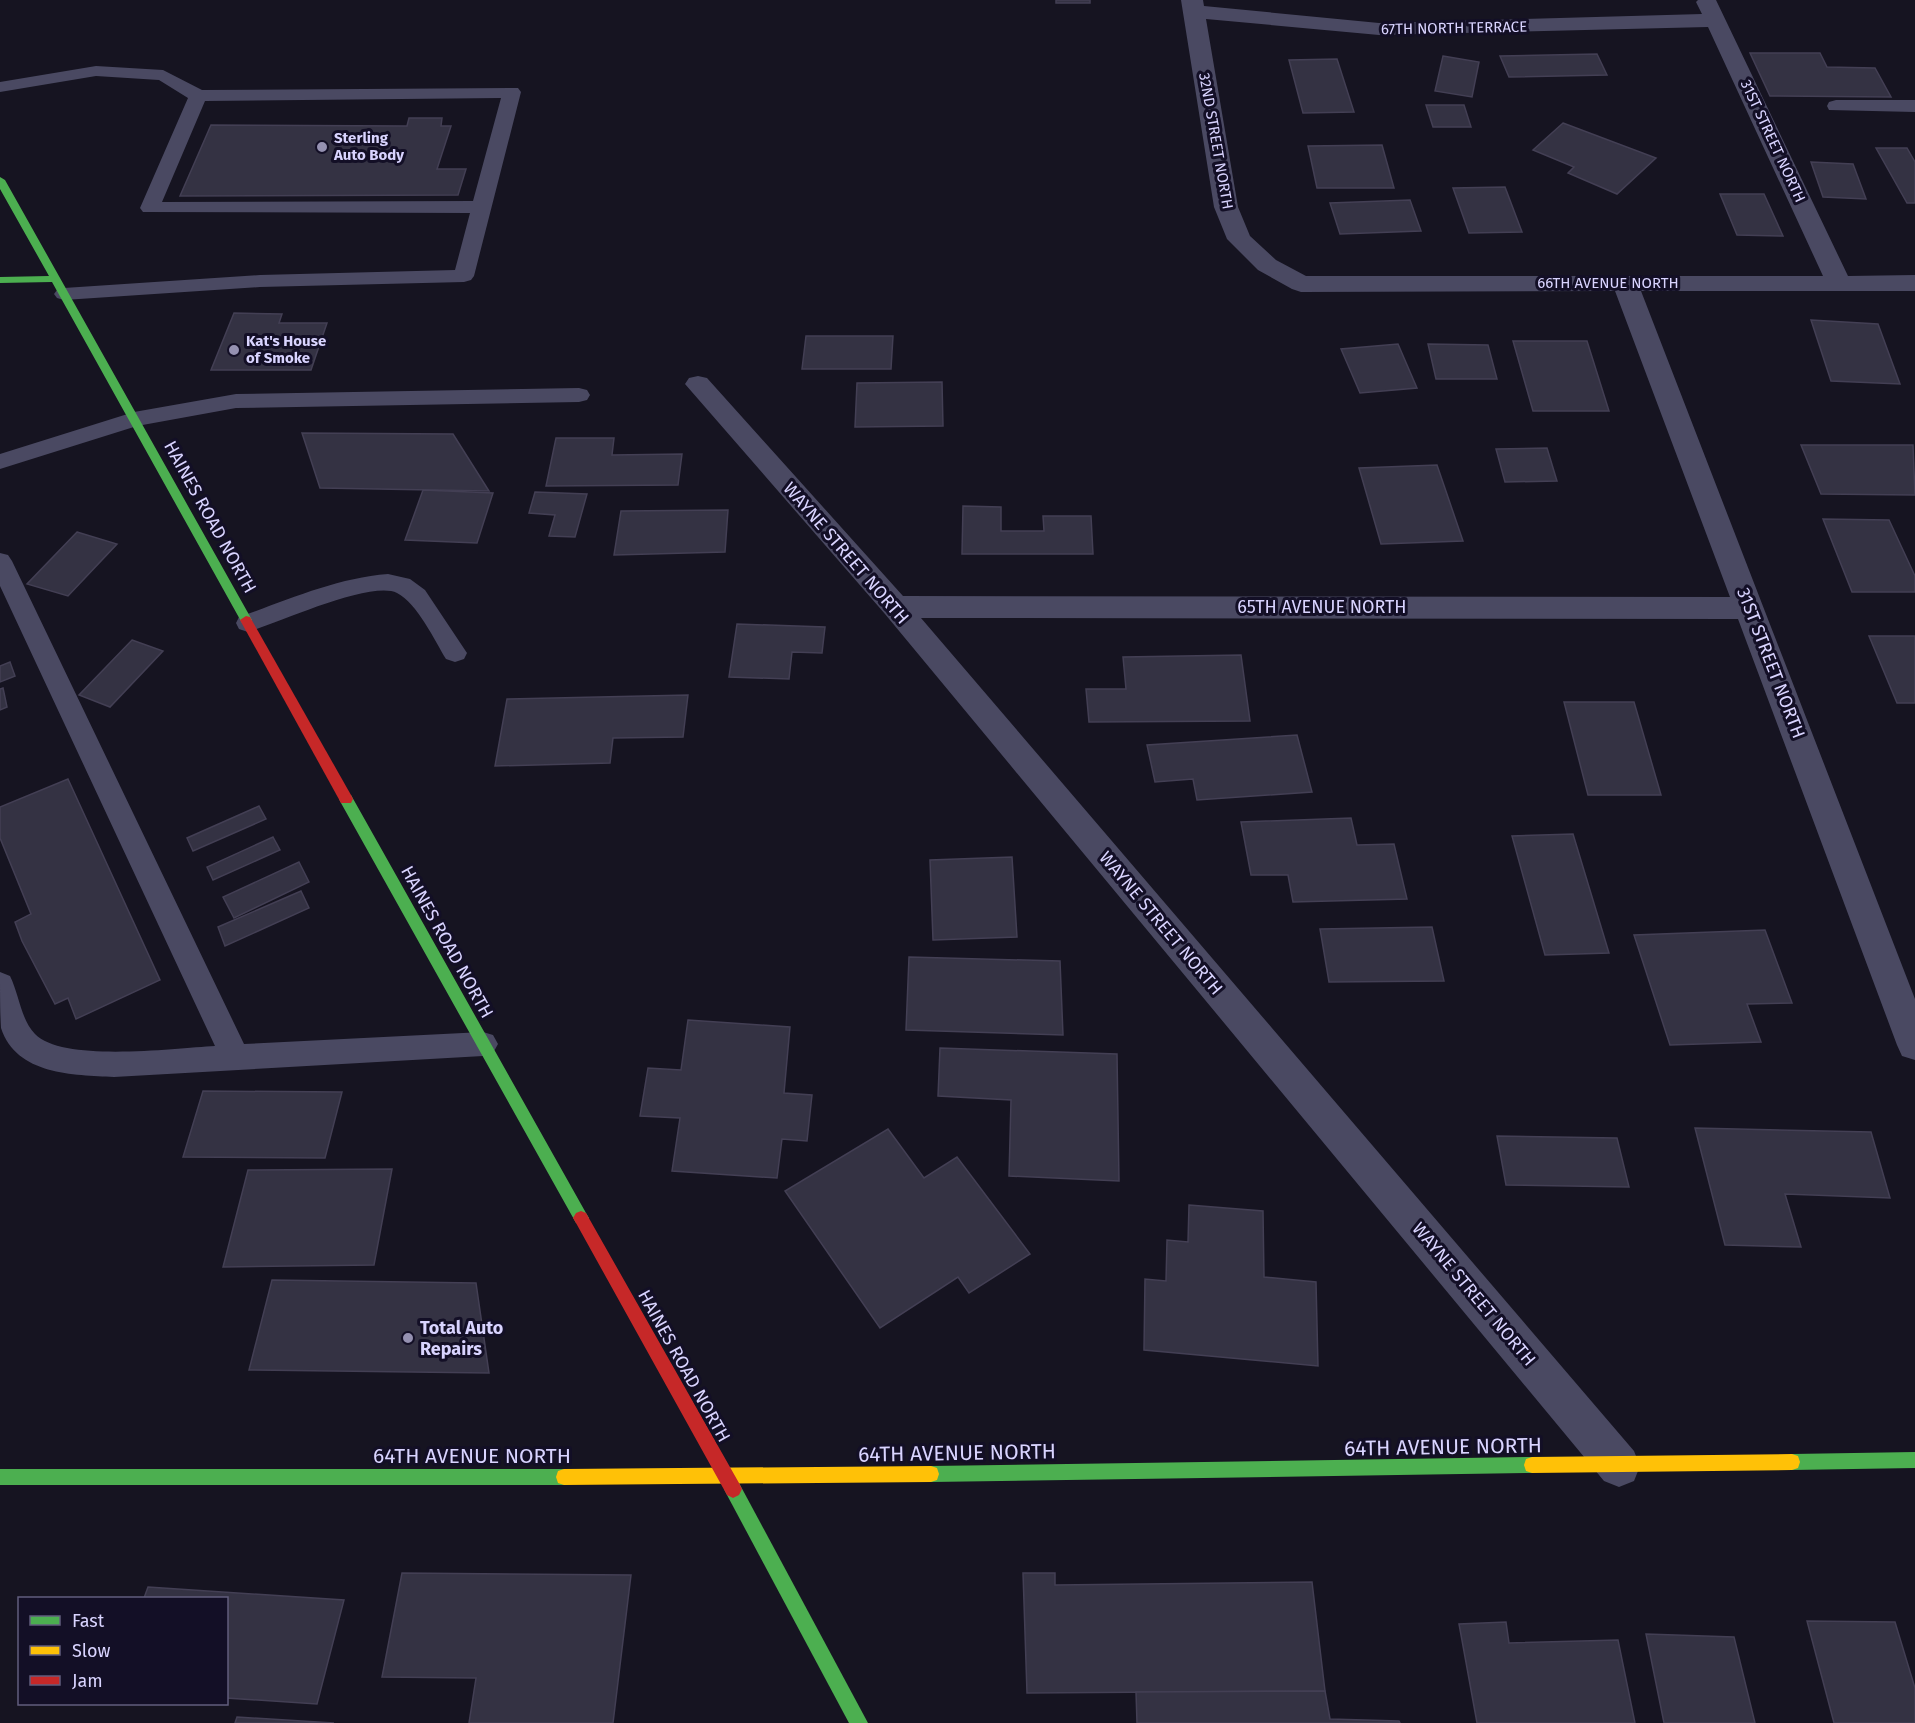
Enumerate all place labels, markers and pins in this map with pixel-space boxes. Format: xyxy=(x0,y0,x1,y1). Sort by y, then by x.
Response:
place label: Sterling Auto Body xyxy=(333,129,404,164)
marker: Sterling Auto Body xyxy=(315,140,329,154)
place label: Kat's House of Smoke xyxy=(246,332,326,367)
marker: Kat's House of Smoke xyxy=(227,343,241,357)
place label: Total Auto Repairs xyxy=(420,1317,503,1360)
marker: Total Auto Repairs xyxy=(401,1331,415,1345)

